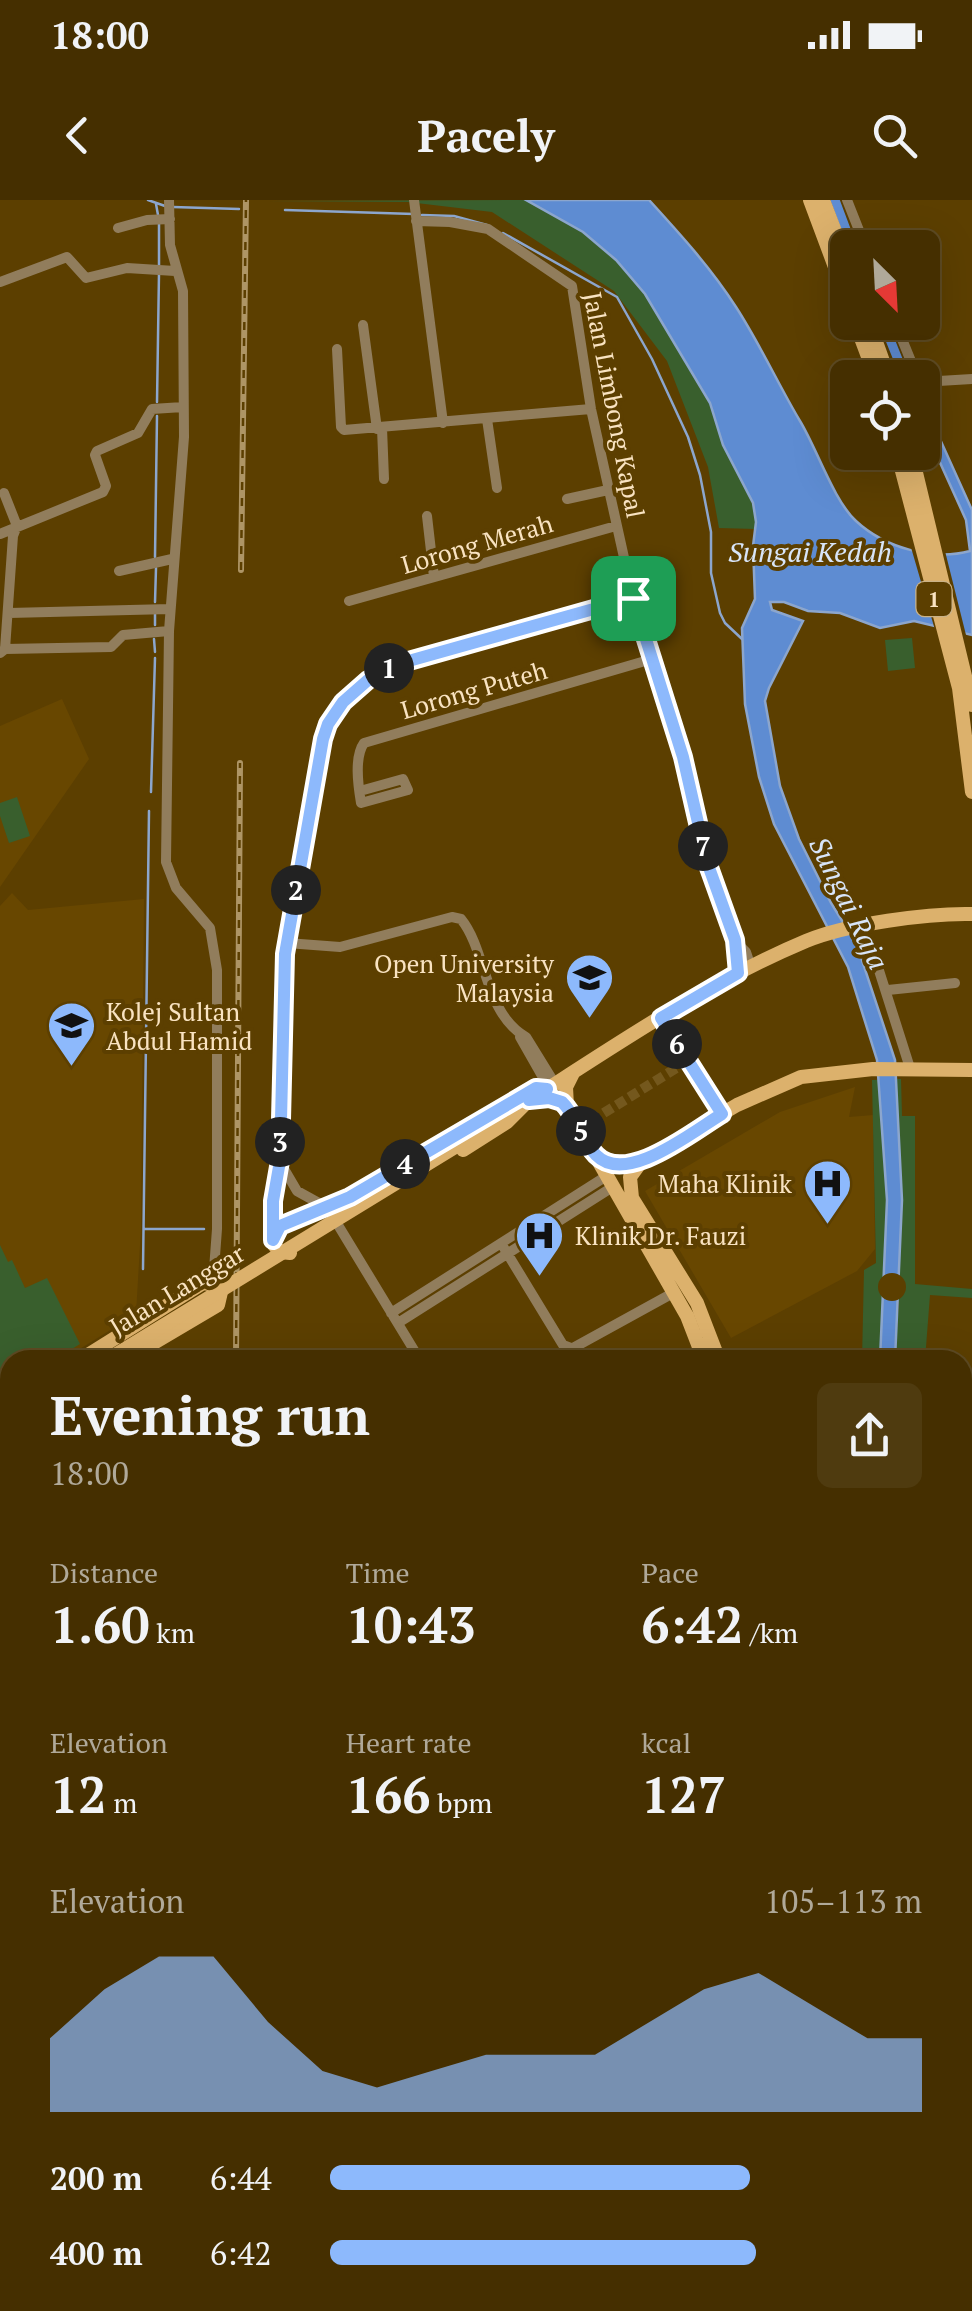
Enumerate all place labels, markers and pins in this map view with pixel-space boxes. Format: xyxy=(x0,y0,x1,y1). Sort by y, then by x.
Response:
pin xyxy=(591,556,676,641)
pin: 1 xyxy=(364,643,414,693)
pin: 7 xyxy=(678,821,728,871)
pin: 2 xyxy=(271,865,321,915)
place label: Open University Malaysia xyxy=(374,947,554,1009)
school or university icon: Open University Malaysia xyxy=(563,952,615,1020)
place label: Kolej Sultan Abdul Hamid xyxy=(106,995,252,1057)
school or university icon: Kolej Sultan Abdul Hamid xyxy=(45,1000,97,1068)
pin: 6 xyxy=(652,1019,702,1069)
pin: 5 xyxy=(556,1106,606,1156)
pin: 3 xyxy=(255,1117,305,1167)
pin: 4 xyxy=(380,1139,430,1189)
hospital icon: Maha Klinik xyxy=(801,1158,853,1226)
place label: Maha Klinik xyxy=(658,1167,792,1200)
hospital icon: Klinik Dr. Fauzi xyxy=(514,1210,566,1278)
place label: Klinik Dr. Fauzi xyxy=(575,1219,746,1252)

